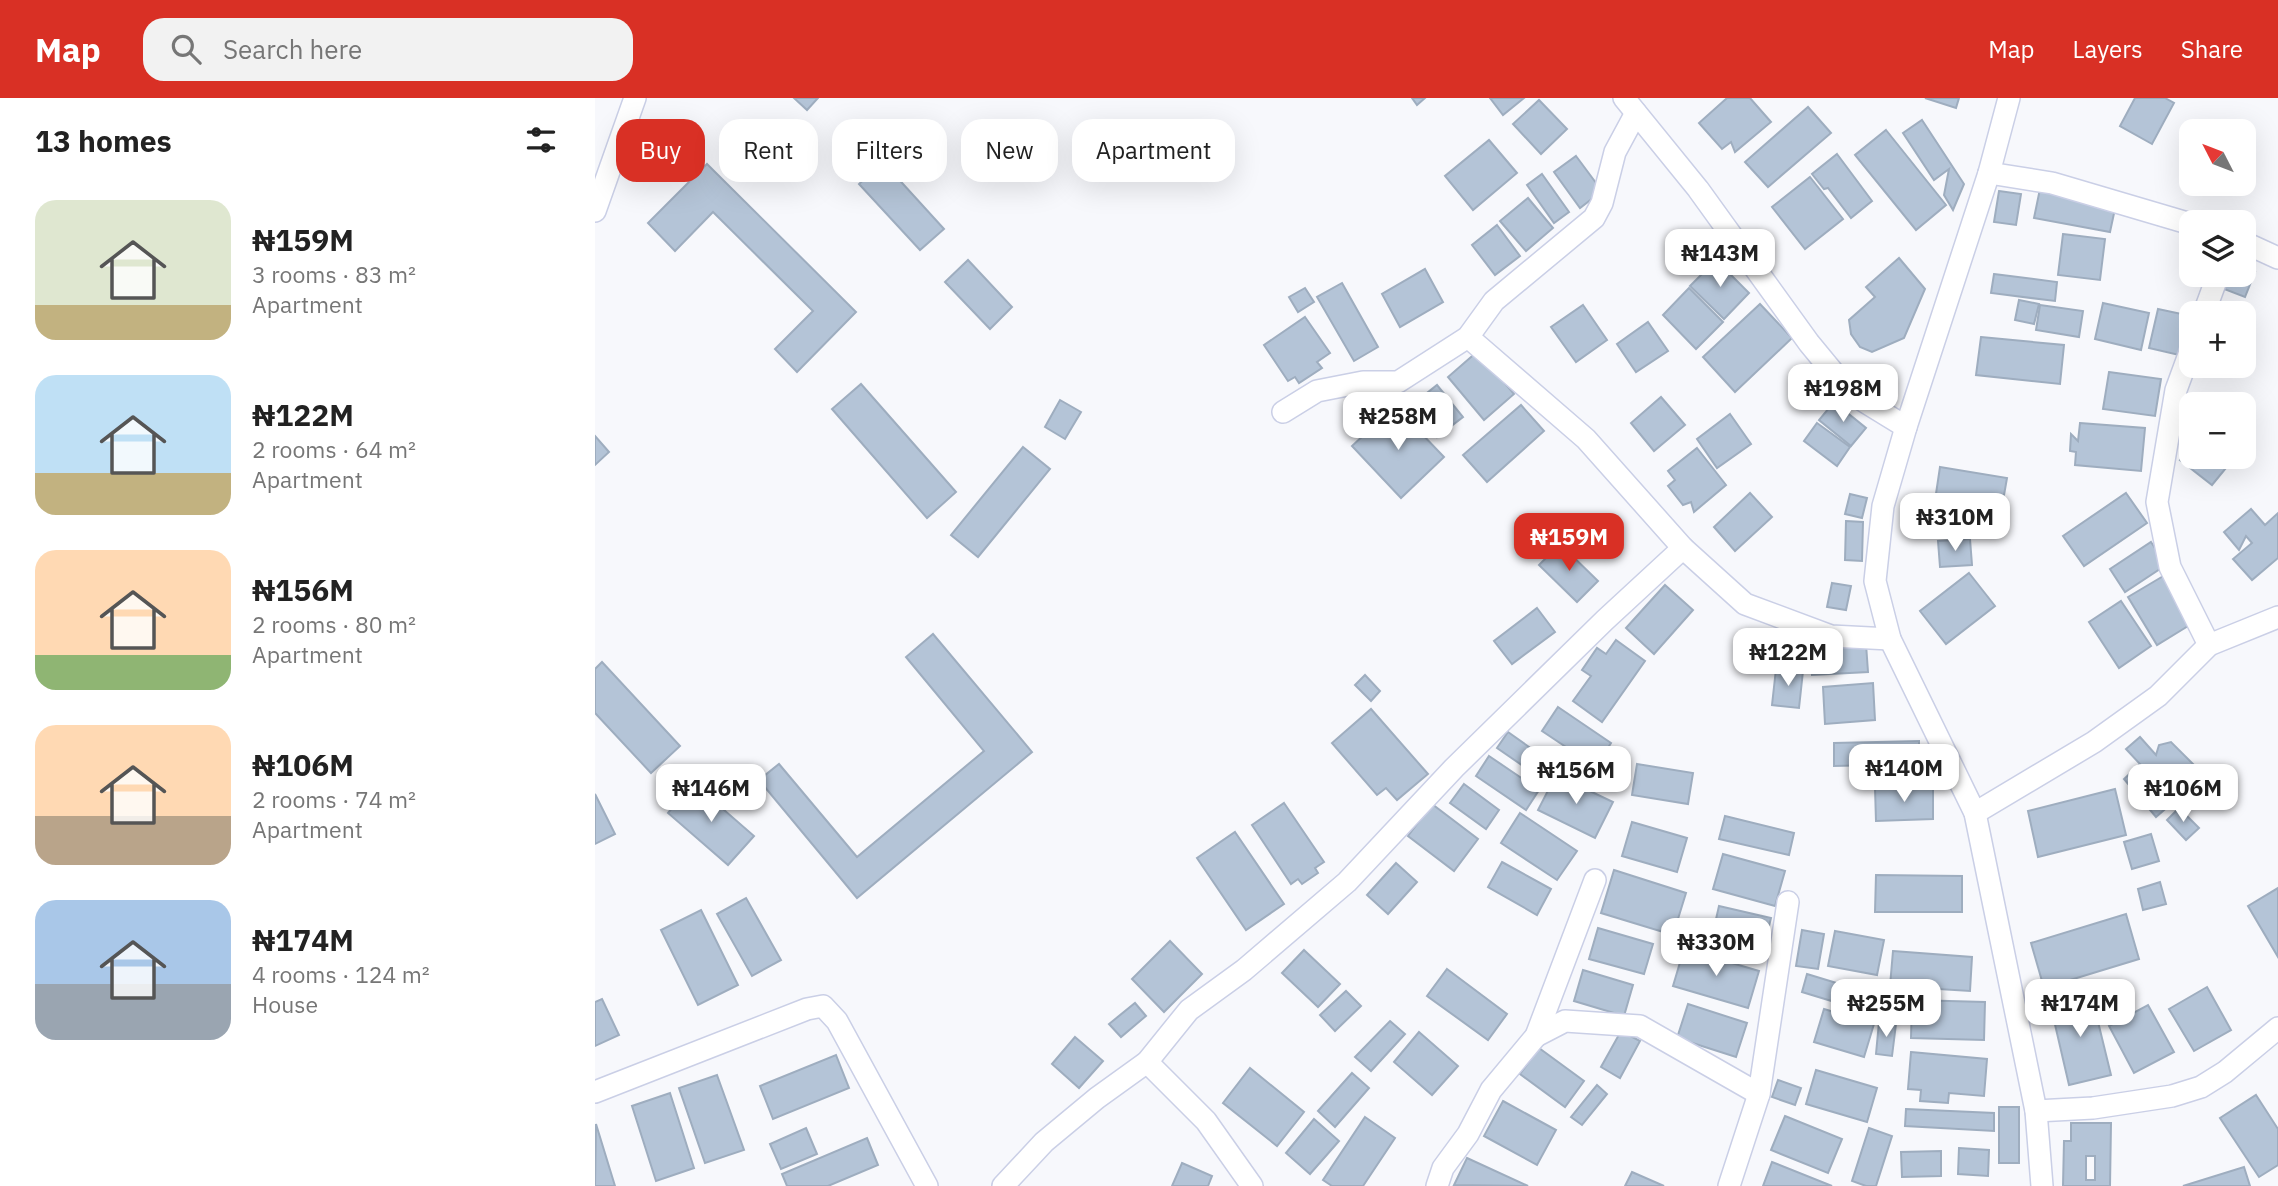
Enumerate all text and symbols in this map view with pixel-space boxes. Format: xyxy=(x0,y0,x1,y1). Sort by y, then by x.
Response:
search box xyxy=(143,18,633,81)
text: Map xyxy=(35,28,101,71)
icon: search xyxy=(167,30,205,68)
text: Search here xyxy=(223,32,362,66)
text: Map xyxy=(1988,33,2035,65)
text: Layers xyxy=(2073,33,2143,65)
text: Share xyxy=(2181,33,2243,65)
chip: Buy xyxy=(616,119,705,182)
chip: Rent xyxy=(719,119,818,182)
chip: Filters xyxy=(832,119,947,182)
chip: New xyxy=(961,119,1058,182)
chip: Apartment xyxy=(1072,119,1235,182)
north arrow xyxy=(2179,119,2256,196)
map controls xyxy=(2179,119,2256,469)
text: 13 homes xyxy=(35,121,172,160)
icon: filters xyxy=(522,121,560,159)
button: layers xyxy=(2179,210,2256,287)
text: ₦159M xyxy=(252,220,354,259)
icon: home xyxy=(91,228,175,312)
pin: ₦143M xyxy=(1671,230,1769,289)
text: ₦143M xyxy=(1681,237,1759,267)
text: 3 rooms · 83 m² xyxy=(252,259,416,289)
text: Apartment xyxy=(252,289,363,319)
button: + xyxy=(2179,301,2256,378)
pin: ₦198M xyxy=(1794,364,1892,424)
text: ₦198M xyxy=(1804,372,1882,402)
pin: ₦258M xyxy=(1349,392,1447,452)
button: − xyxy=(2179,392,2256,469)
text: ₦122M xyxy=(252,395,354,434)
text: ₦258M xyxy=(1359,400,1437,430)
icon: home xyxy=(91,403,175,487)
text: 2 rooms · 64 m² xyxy=(252,434,416,464)
text: Apartment xyxy=(252,464,363,494)
pin: ₦310M xyxy=(1906,494,2004,553)
text: ₦310M xyxy=(1916,501,1994,531)
pin: ₦159M xyxy=(1520,514,1618,573)
text: ₦159M xyxy=(1530,521,1608,551)
text: ₦156M xyxy=(252,570,354,609)
icon: home xyxy=(91,578,175,662)
text: 2 rooms · 80 m² xyxy=(252,609,416,639)
pin: ₦122M xyxy=(1739,628,1837,688)
text: ₦122M xyxy=(1749,636,1827,666)
text: Apartment xyxy=(252,639,363,669)
pin: ₦140M xyxy=(1855,744,1953,804)
text: ₦106M xyxy=(252,745,354,784)
pin: ₦156M xyxy=(1527,746,1625,806)
text: ₦140M xyxy=(1865,752,1943,782)
icon: home xyxy=(91,753,175,837)
text: ₦156M xyxy=(1537,754,1615,784)
pin: ₦146M xyxy=(662,764,760,824)
pin: ₦106M xyxy=(2134,764,2232,824)
text: ₦146M xyxy=(672,772,750,802)
text: ₦106M xyxy=(2144,772,2222,802)
text: 2 rooms · 74 m² xyxy=(252,784,416,814)
text: Apartment xyxy=(252,814,363,844)
pin: ₦330M xyxy=(1667,918,1765,978)
text: ₦174M xyxy=(252,920,354,959)
text: ₦330M xyxy=(1677,926,1755,956)
icon: home xyxy=(91,928,175,1012)
text: 4 rooms · 124 m² xyxy=(252,959,430,989)
pin: ₦255M xyxy=(1837,979,1935,1039)
pin: ₦174M xyxy=(2031,979,2129,1039)
text: ₦255M xyxy=(1847,987,1925,1017)
text: ₦174M xyxy=(2041,987,2119,1017)
text: House xyxy=(252,989,318,1019)

